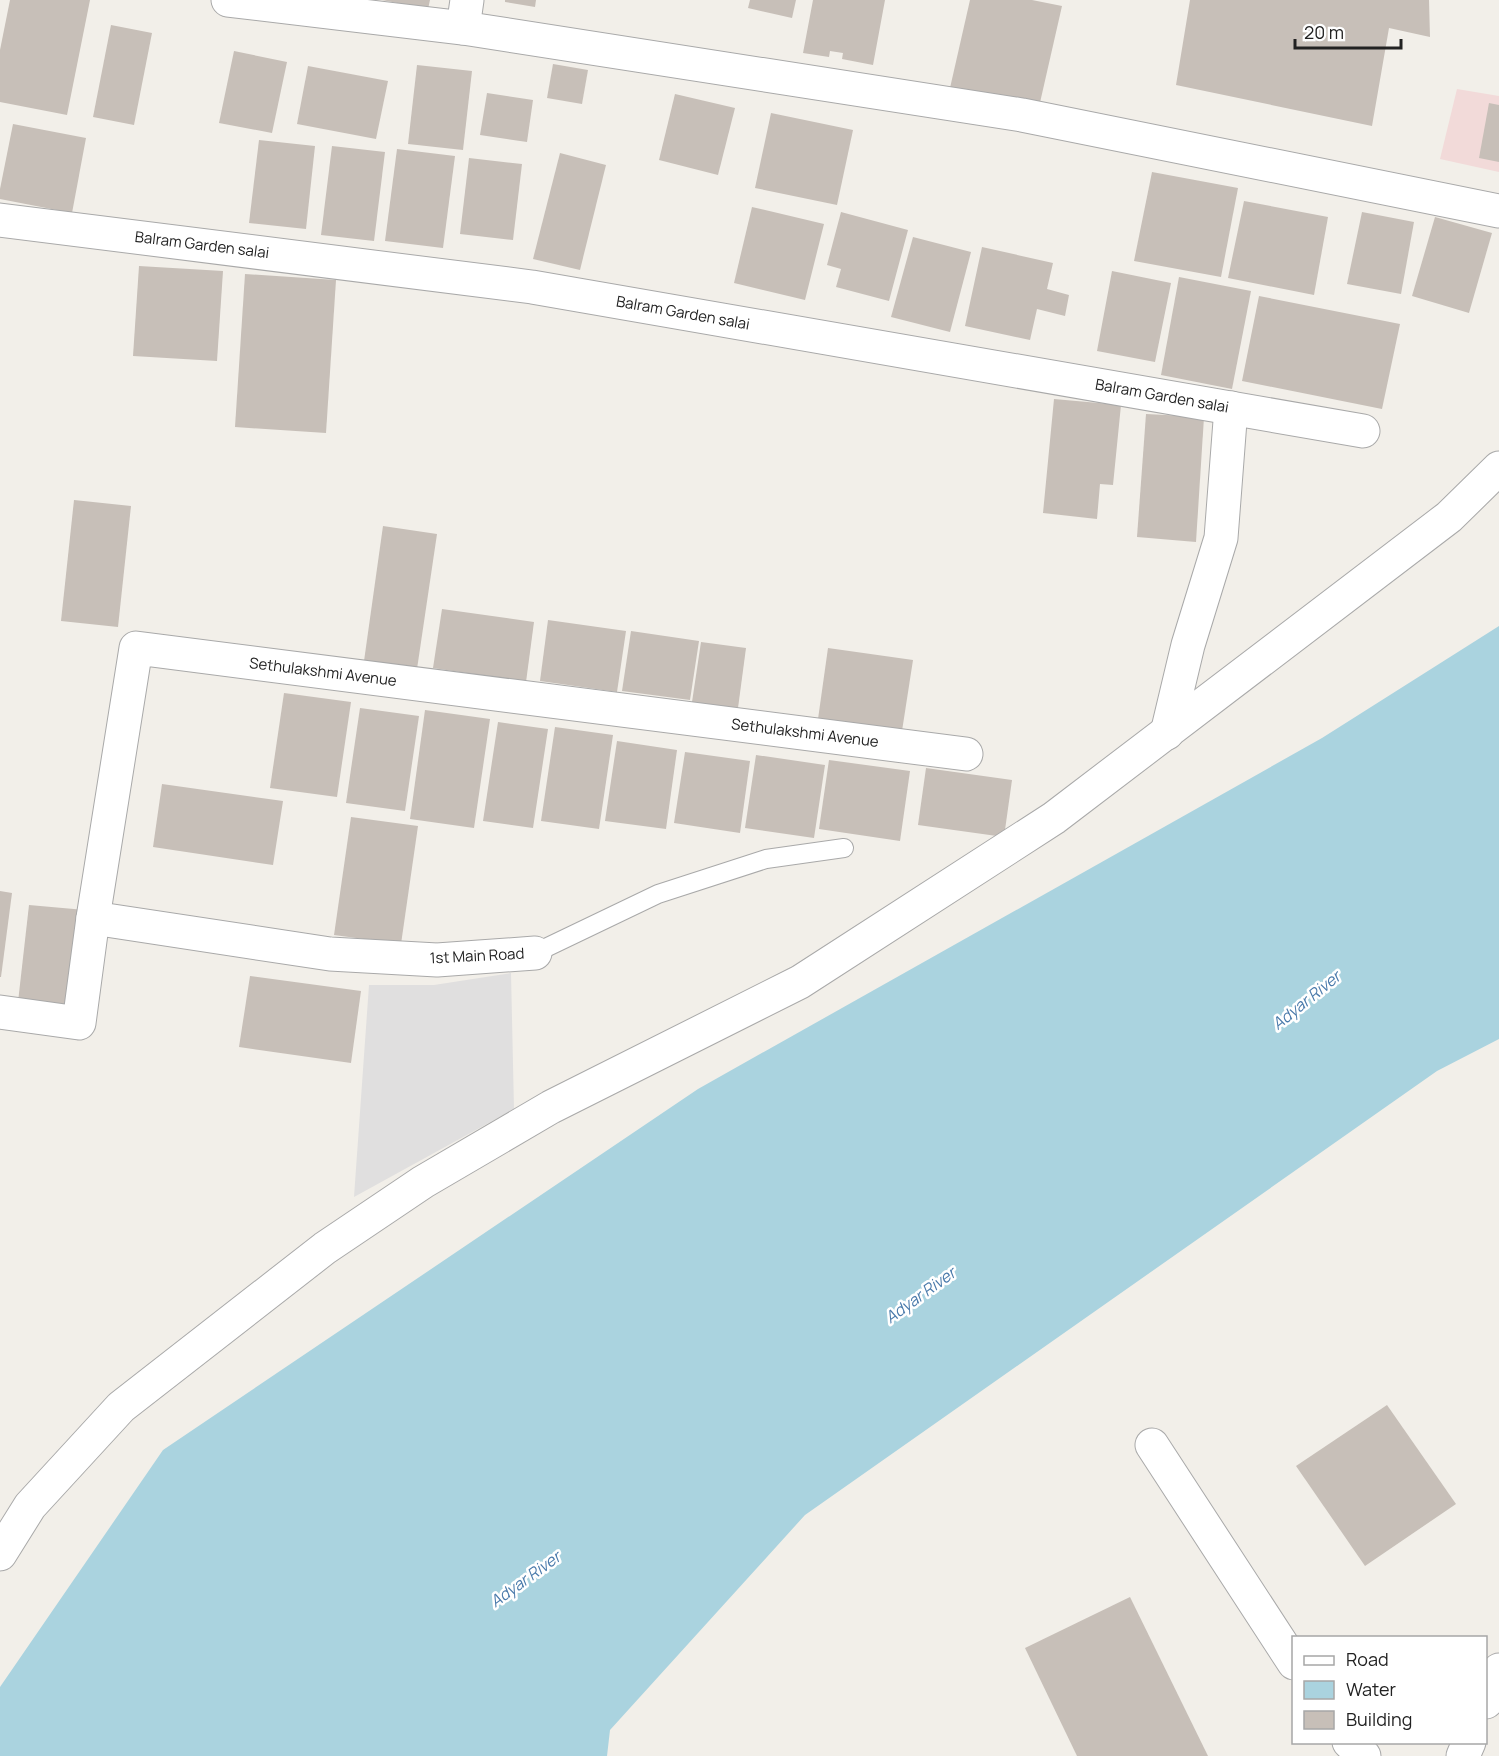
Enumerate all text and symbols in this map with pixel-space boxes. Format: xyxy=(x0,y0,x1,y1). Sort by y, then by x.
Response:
scale bar xyxy=(1295,12,1402,50)
text: 20 m xyxy=(1304,20,1344,44)
street label: Balram Garden salai xyxy=(134,226,270,263)
street label: Balram Garden salai xyxy=(615,290,752,335)
street label: Balram Garden salai xyxy=(1094,373,1231,418)
street label: Sethulakshmi Avenue xyxy=(248,652,398,691)
street label: Sethulakshmi Avenue xyxy=(730,713,880,752)
street label: 1st Main Road xyxy=(429,943,525,968)
water label: Adyar River xyxy=(1267,964,1347,1034)
water label: Adyar River xyxy=(880,1261,962,1328)
water label: Adyar River xyxy=(485,1545,567,1612)
legend xyxy=(1292,1636,1487,1744)
text: Road xyxy=(1346,1647,1389,1671)
text: Water xyxy=(1346,1677,1396,1701)
text: Building xyxy=(1346,1707,1412,1731)

